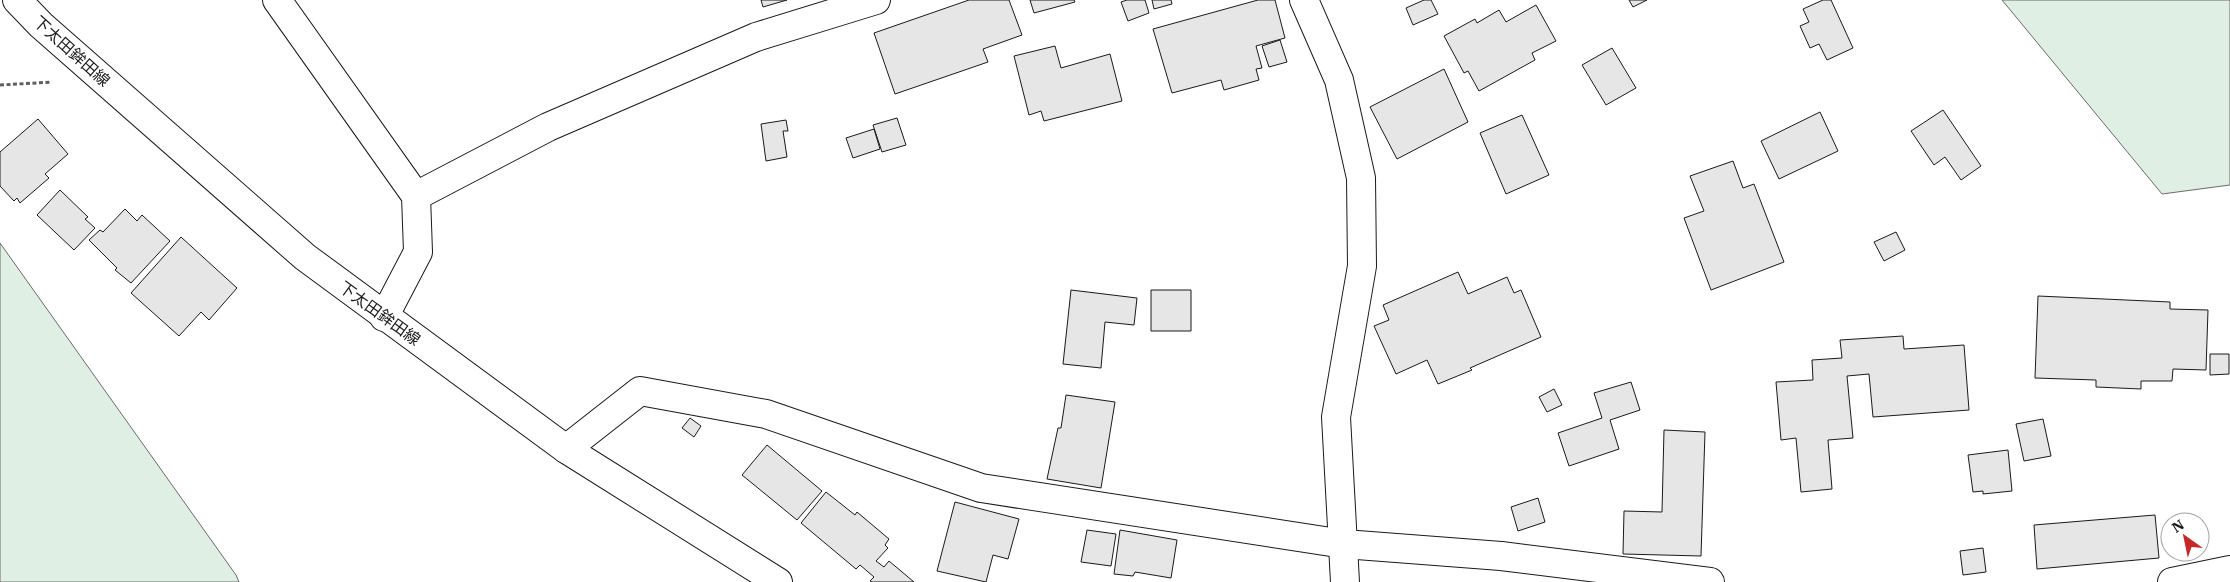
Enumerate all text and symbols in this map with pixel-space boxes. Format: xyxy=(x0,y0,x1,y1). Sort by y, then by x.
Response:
street label: 下太田鉾田線 xyxy=(30,11,114,91)
street label: 下太田鉾田線 xyxy=(335,277,425,349)
north arrow xyxy=(2160,512,2210,562)
text: N xyxy=(2168,516,2187,537)

